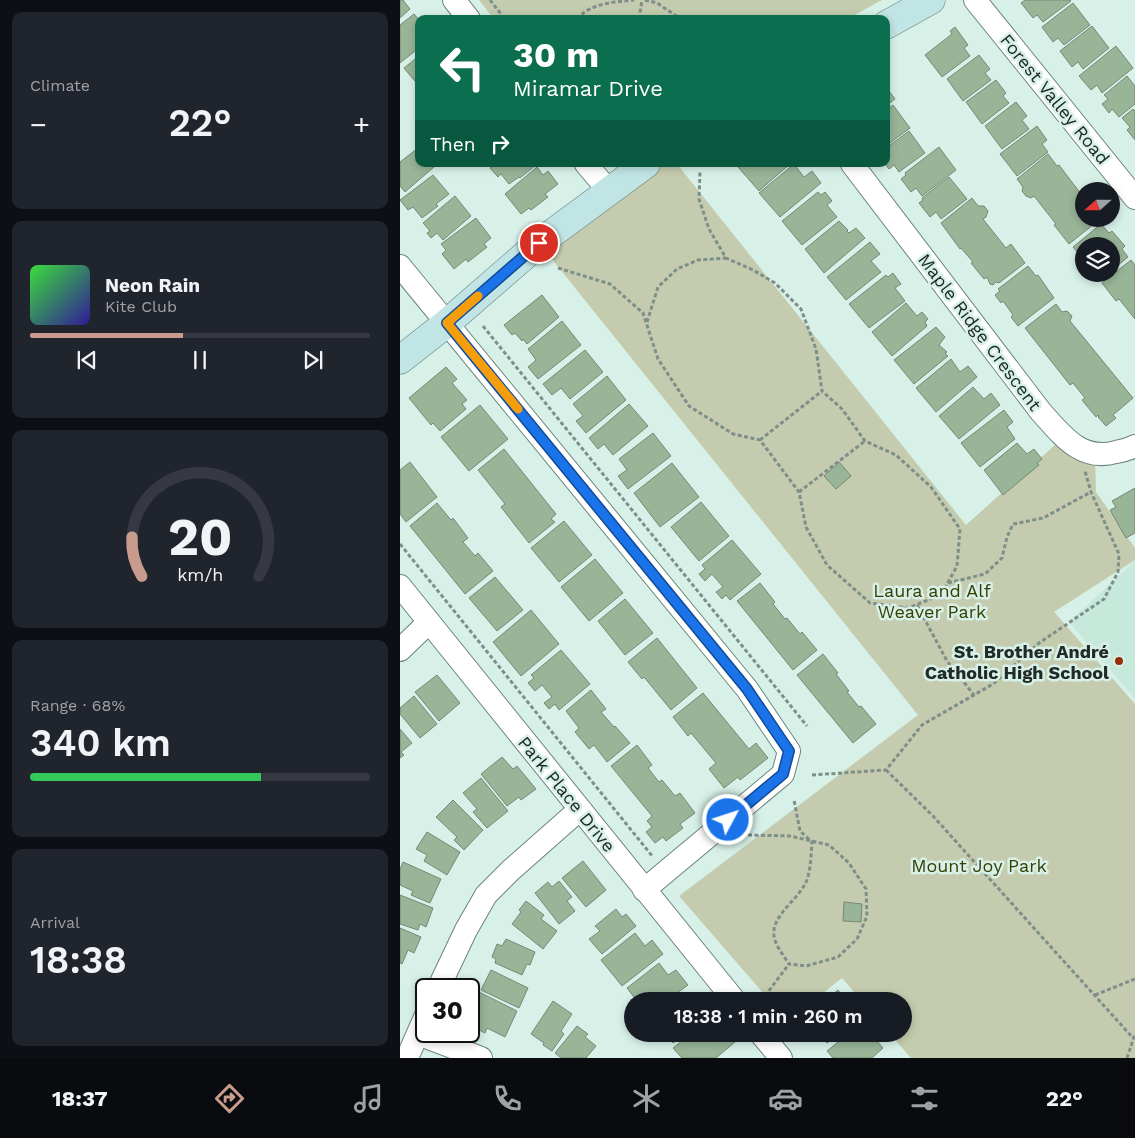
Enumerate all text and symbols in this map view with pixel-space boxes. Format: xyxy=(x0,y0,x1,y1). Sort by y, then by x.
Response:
street label: Forest Valley Road xyxy=(996,30,1114,168)
text: 30 m xyxy=(513,34,599,76)
icon: left xyxy=(430,35,495,100)
text: Climate xyxy=(30,76,90,95)
text: Miramar Drive xyxy=(513,76,663,101)
text: 22° xyxy=(168,101,232,145)
text: − xyxy=(30,108,47,141)
text: + xyxy=(353,108,370,141)
icon: right xyxy=(486,130,514,158)
text: Then xyxy=(430,133,476,156)
north arrow xyxy=(1075,182,1120,228)
map controls xyxy=(1075,182,1120,282)
pin xyxy=(518,222,560,264)
icon: arrive xyxy=(525,229,553,257)
button: layers xyxy=(1075,237,1120,282)
street label: Maple Ridge Crescent xyxy=(914,249,1046,415)
text: Neon Rain xyxy=(105,274,200,297)
text: Kite Club xyxy=(105,297,177,316)
icon: previous xyxy=(73,346,101,374)
icon: pause xyxy=(186,346,214,374)
icon: next xyxy=(299,346,327,374)
text: 20 xyxy=(168,507,232,568)
text: km/h xyxy=(177,564,223,585)
park label: Laura and Alf Weaver Park xyxy=(873,580,991,622)
place label: St. Brother André Catholic High School xyxy=(925,641,1109,683)
marker: St. Brother André Catholic High School xyxy=(1113,655,1125,667)
text: Range · 68% xyxy=(30,696,125,715)
text: 340 km xyxy=(30,721,171,765)
street label: Park Place Drive xyxy=(514,732,620,856)
position arrow xyxy=(701,793,753,845)
park label: Mount Joy Park xyxy=(911,855,1047,876)
text: Arrival xyxy=(30,913,80,932)
text: 18:38 xyxy=(30,938,127,982)
speed limit sign: 30 xyxy=(415,978,480,1043)
text: 18:38 · 1 min · 260 m xyxy=(674,1005,862,1028)
icon: directions xyxy=(212,1081,247,1116)
icon: music xyxy=(351,1081,386,1116)
icon: phone xyxy=(490,1081,525,1116)
icon: climate xyxy=(629,1081,664,1116)
icon: car xyxy=(768,1081,803,1116)
icon: filters xyxy=(907,1081,942,1116)
text: 18:37 xyxy=(52,1086,108,1111)
text: 22° xyxy=(1046,1086,1083,1111)

